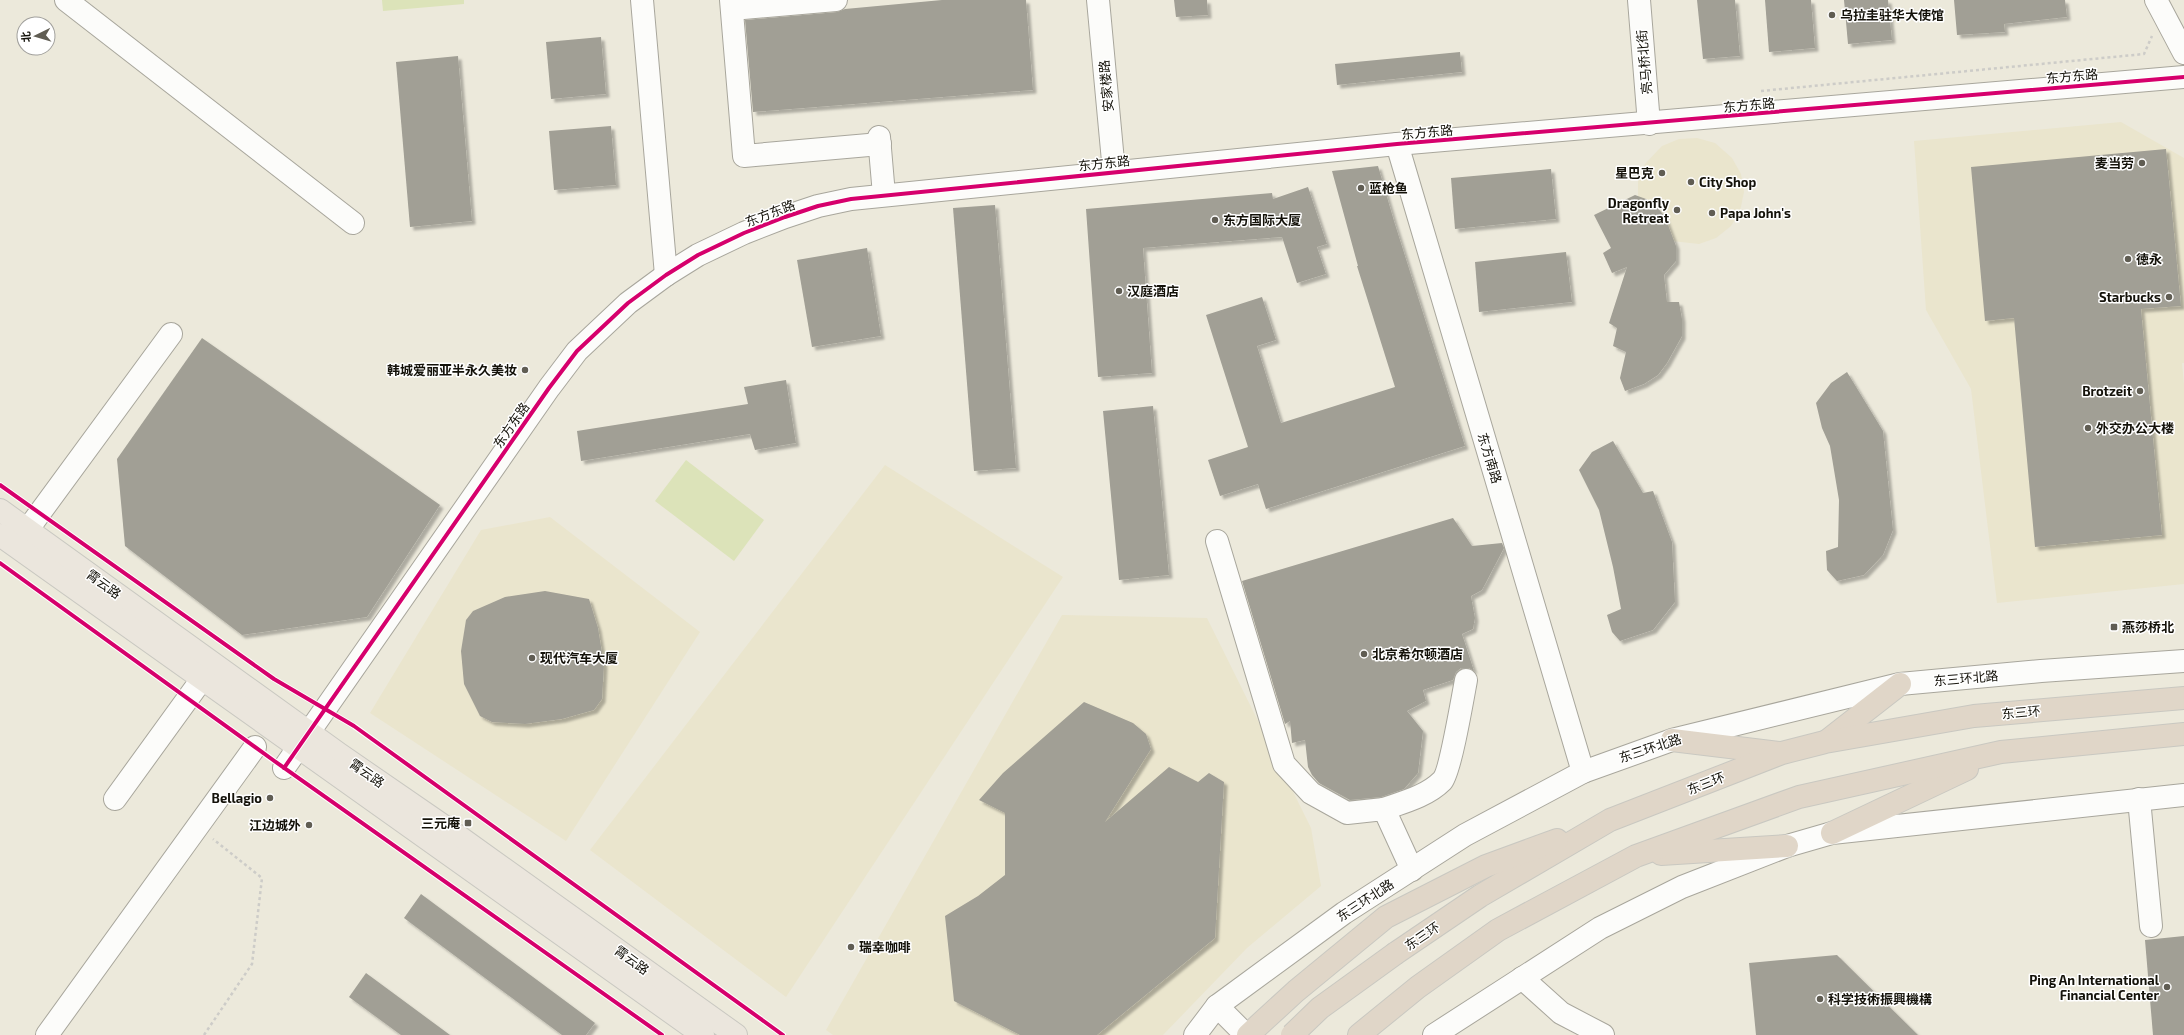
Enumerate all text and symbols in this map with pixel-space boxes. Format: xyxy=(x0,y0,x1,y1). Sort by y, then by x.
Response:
place label: 乌拉圭驻华大使馆 xyxy=(1840,7,1944,23)
marker: 乌拉圭驻华大使馆 xyxy=(1827,10,1837,20)
north arrow xyxy=(16,16,56,56)
street label: 亮马桥北街 xyxy=(1633,29,1655,95)
text: 北 xyxy=(19,31,32,43)
street label: 安家楼路 xyxy=(1096,59,1116,113)
street label: 东方东路 xyxy=(2045,66,2099,86)
street label: 东方东路 xyxy=(1722,95,1776,115)
street label: 东方东路 xyxy=(1400,122,1454,142)
street label: 东方东路 xyxy=(1077,152,1131,174)
place label: 麦当劳 xyxy=(2095,155,2134,171)
marker: 麦当劳 xyxy=(2137,158,2147,168)
place label: 星巴克 xyxy=(1615,165,1654,181)
marker: 星巴克 xyxy=(1657,168,1667,178)
place label: City Shop xyxy=(1699,174,1757,190)
marker: City Shop xyxy=(1686,177,1696,187)
place label: 蓝枪鱼 xyxy=(1369,180,1408,196)
marker: 蓝枪鱼 xyxy=(1356,183,1366,193)
place label: Dragonfly Retreat xyxy=(1608,195,1670,226)
street label: 东方东路 xyxy=(743,196,797,230)
marker: Dragonfly Retreat xyxy=(1672,205,1682,215)
place label: Papa John's xyxy=(1720,205,1791,221)
marker: Papa John's xyxy=(1707,208,1717,218)
place label: 东方国际大厦 xyxy=(1223,212,1301,228)
marker: 东方国际大厦 xyxy=(1210,215,1220,225)
place label: 徳永 xyxy=(2136,251,2162,267)
marker: 徳永 xyxy=(2123,254,2133,264)
place label: 汉庭酒店 xyxy=(1127,283,1179,299)
marker: 汉庭酒店 xyxy=(1114,286,1124,296)
place label: Starbucks xyxy=(2099,289,2161,305)
marker: Starbucks xyxy=(2164,292,2174,302)
place label: 韩城爱丽亚半永久美妆 xyxy=(387,362,517,378)
marker: 韩城爱丽亚半永久美妆 xyxy=(520,365,530,375)
place label: Brotzeit xyxy=(2082,383,2133,399)
marker: Brotzeit xyxy=(2135,386,2145,396)
street label: 东方东路 xyxy=(490,399,532,451)
place label: 外交办公大楼 xyxy=(2096,420,2174,436)
marker: 外交办公大楼 xyxy=(2083,423,2093,433)
street label: 东方南路 xyxy=(1475,431,1505,485)
street label: 霄云路 xyxy=(84,566,124,602)
place label: 燕莎桥北 xyxy=(2122,619,2174,635)
marker: 燕莎桥北 xyxy=(2109,622,2119,632)
place label: 北京希尔顿酒店 xyxy=(1372,646,1463,662)
marker: 北京希尔顿酒店 xyxy=(1359,649,1369,659)
place label: 现代汽车大厦 xyxy=(540,650,618,666)
marker: 现代汽车大厦 xyxy=(527,653,537,663)
street label: 东三环北路 xyxy=(1933,667,1999,689)
street label: 东三环 xyxy=(2001,702,2041,722)
street label: 东三环北路 xyxy=(1617,730,1683,766)
street label: 霄云路 xyxy=(346,755,388,791)
street label: 东三环 xyxy=(1685,769,1727,797)
place label: Bellagio xyxy=(212,790,262,806)
marker: Bellagio xyxy=(265,793,275,803)
place label: 三元庵 xyxy=(421,815,460,831)
place label: 江边城外 xyxy=(249,817,301,833)
marker: 三元庵 xyxy=(463,818,473,828)
marker: 江边城外 xyxy=(304,820,314,830)
street label: 东三环北路 xyxy=(1333,876,1397,924)
street label: 东三环 xyxy=(1401,918,1443,954)
place label: 瑞幸咖啡 xyxy=(859,939,911,955)
street label: 霄云路 xyxy=(612,942,652,978)
marker: 瑞幸咖啡 xyxy=(846,942,856,952)
place label: Ping An International Financial Center xyxy=(2029,972,2160,1003)
marker: Ping An International Financial Center xyxy=(2162,982,2172,992)
place label: 科学技術振興機構 xyxy=(1828,991,1932,1007)
marker: 科学技術振興機構 xyxy=(1815,994,1825,1004)

